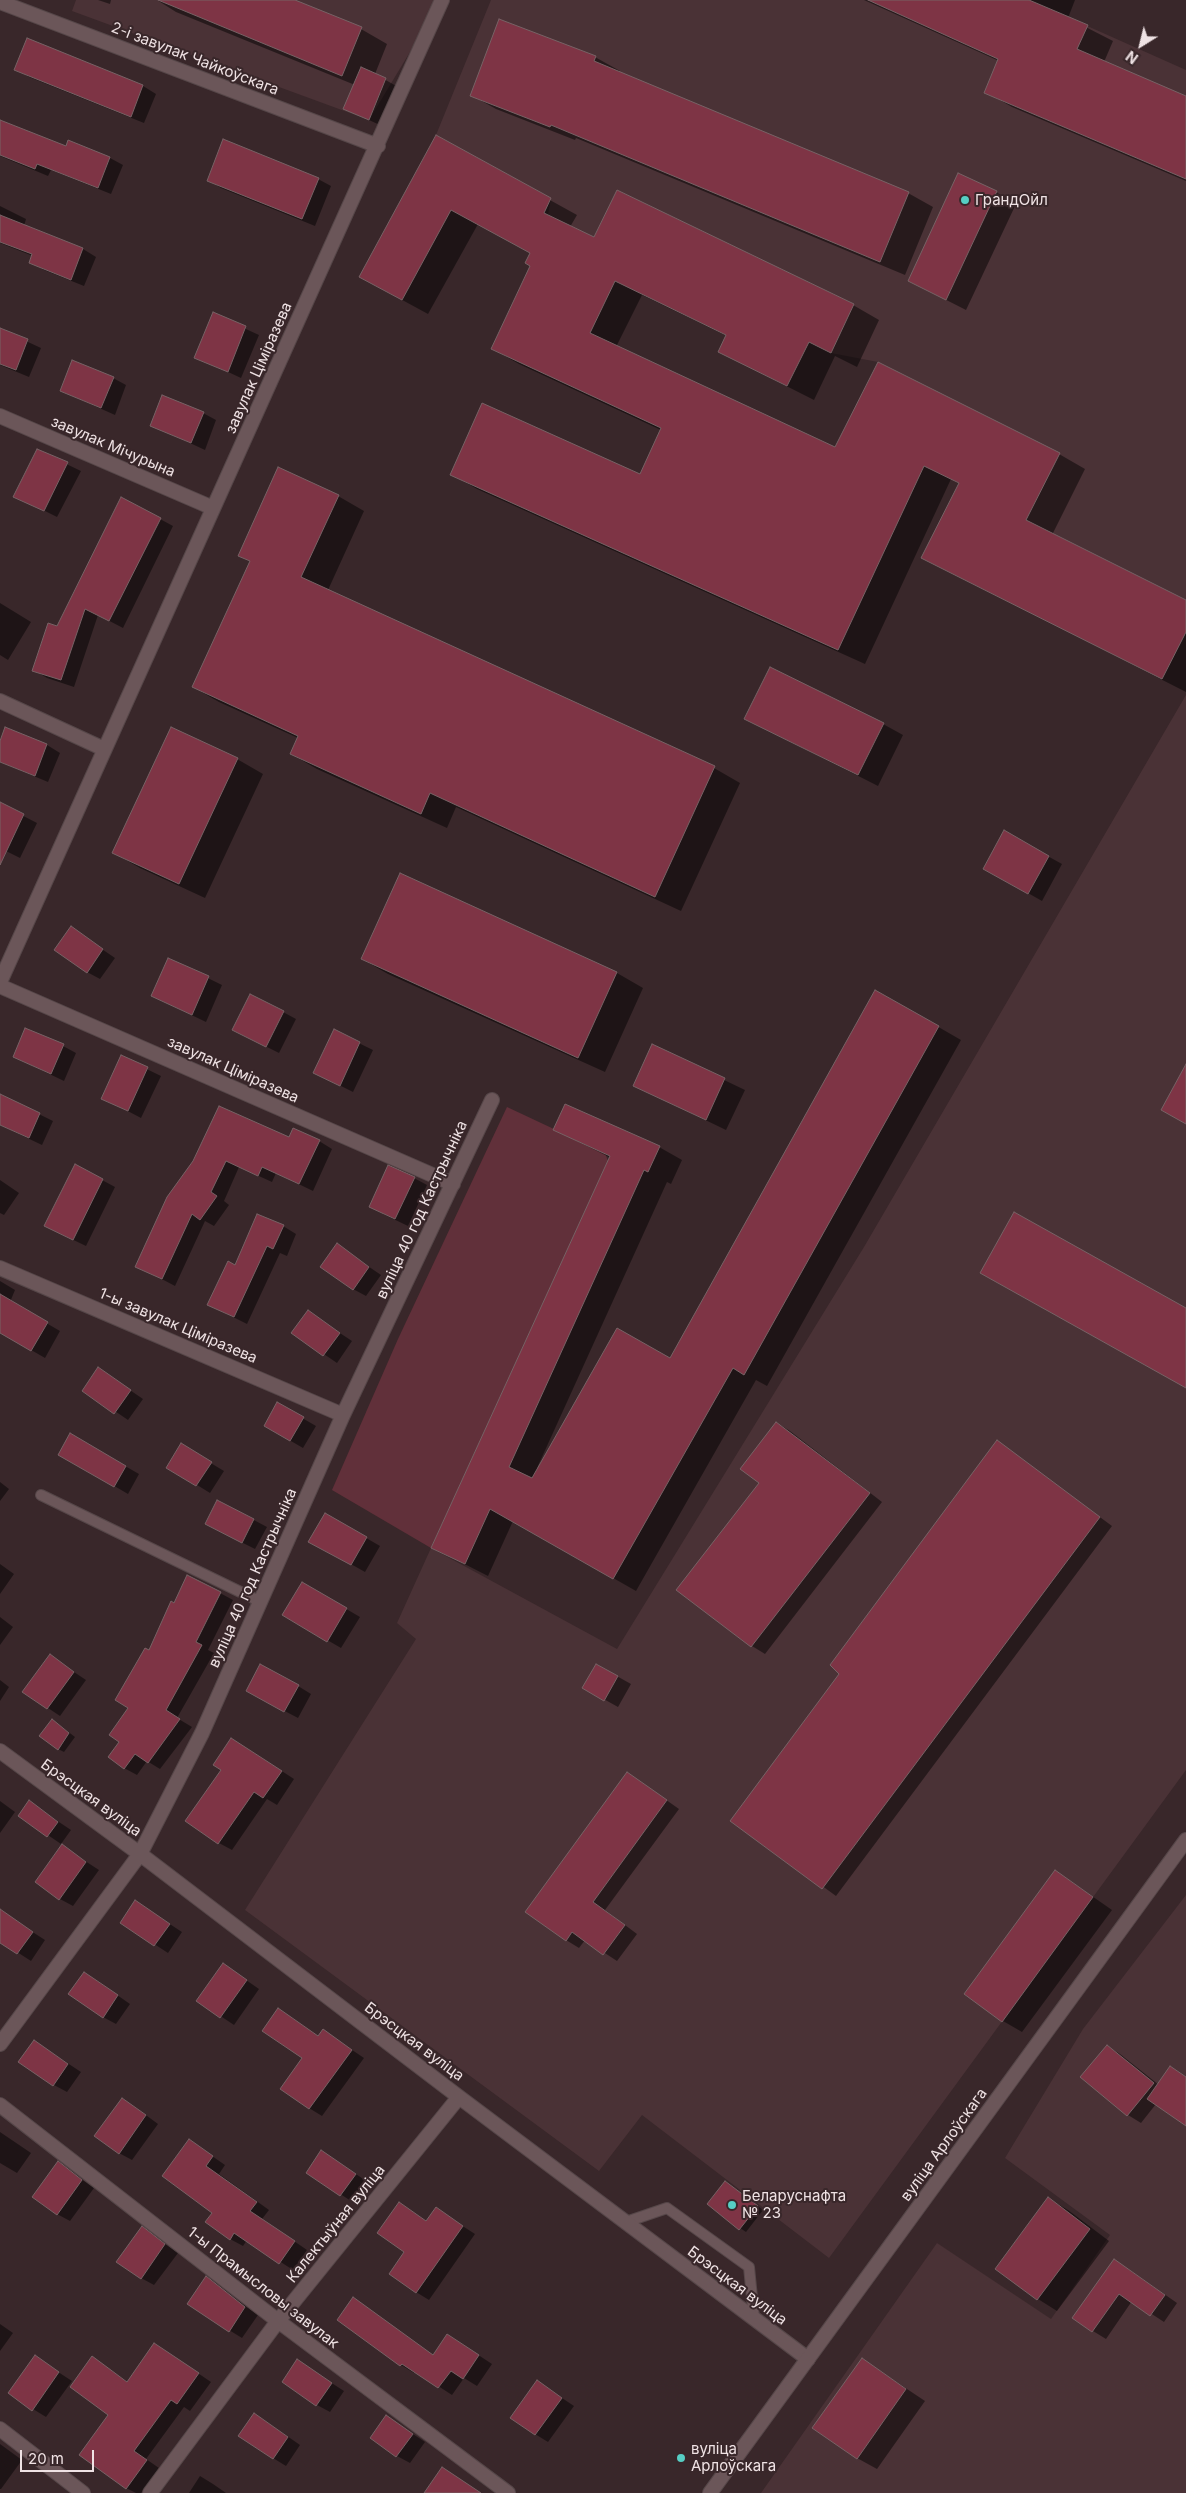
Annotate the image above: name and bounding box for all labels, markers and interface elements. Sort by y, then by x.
street label: 2-і завулак Чайкоўскага [109,19,281,99]
north arrow [1116,20,1166,70]
text: N [1123,48,1141,68]
place label: ГрандОйл [975,191,1048,209]
marker: ГрандОйл [959,194,971,206]
street label: завулак Ціміразева [222,300,296,436]
street label: завулак Мічурына [48,413,178,481]
street label: завулак Ціміразева [165,1033,301,1107]
street label: вуліца 40 год Кастрычніка [373,1118,471,1302]
street label: 1-ы завулак Ціміразева [96,1284,260,1368]
street label: вуліца 40 год Кастрычніка [205,1485,301,1671]
street label: Брэсцкая вуліца [37,1756,145,1840]
street label: Брэсцкая вуліца [361,1999,467,2085]
street label: вуліца Арлоўскага [897,2085,991,2205]
street label: Калектыўная вуліца [283,2161,389,2287]
place label: Беларуснафта № 23 [742,2187,846,2222]
marker: Беларуснафта № 23 [726,2199,738,2211]
street label: 1-ы Прамысловы завулак [184,2223,342,2353]
street label: Брэсцкая вуліца [684,2243,790,2329]
scale bar [22,2440,96,2472]
place label: вуліца Арлоўскага [691,2440,776,2475]
text: 20 m [28,2449,64,2468]
marker: вуліца Арлоўскага [675,2452,687,2464]

